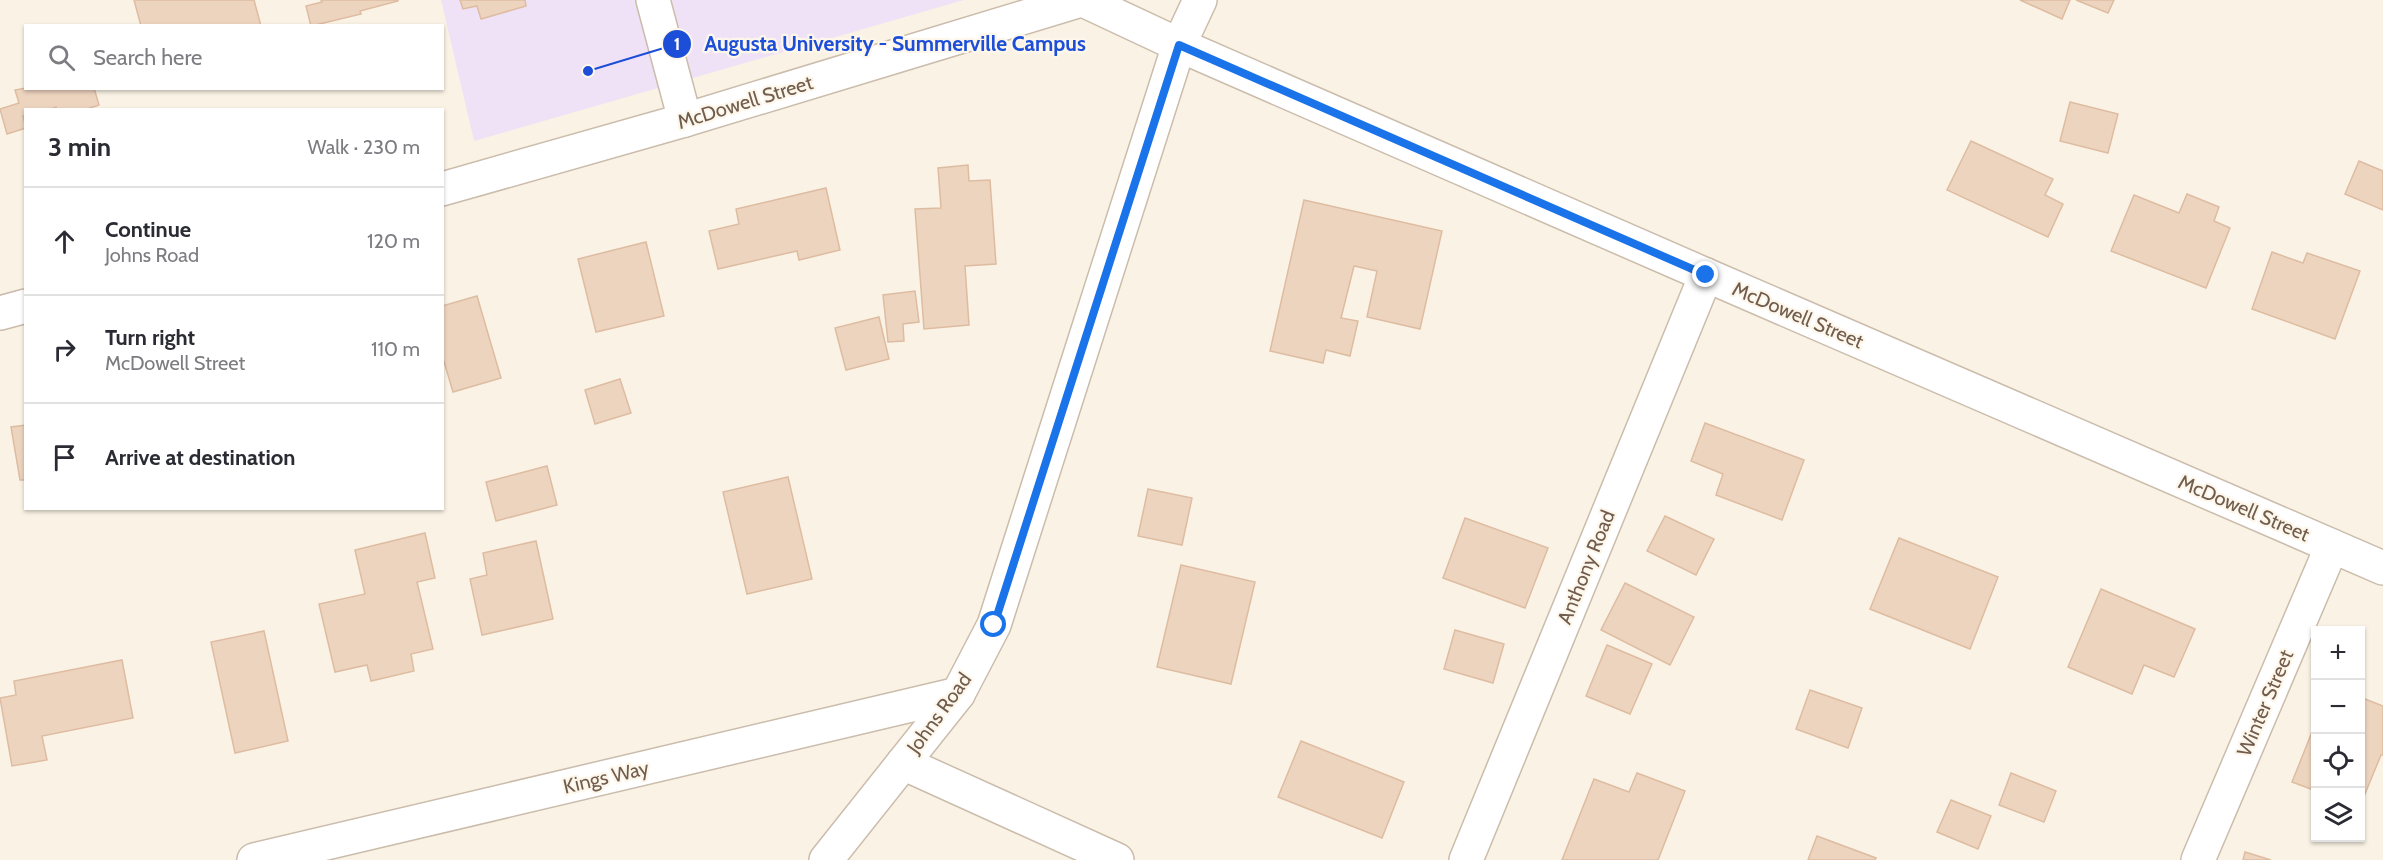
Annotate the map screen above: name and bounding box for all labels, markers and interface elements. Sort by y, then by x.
search box [24,24,444,90]
callout: Augusta University - Summerville Campus [662,24,1098,63]
text: Augusta University - Summerville Campus [704,31,1086,56]
text: 1 [674,33,680,55]
icon: search [45,41,78,74]
text: Search here [93,44,202,71]
street label: McDowell Street [674,70,816,134]
text: 3 min [48,131,111,163]
text: Walk · 230 m [308,135,420,159]
text: Continue [105,216,191,243]
icon: ahead [48,225,81,258]
text: 120 m [367,229,420,253]
text: Johns Road [105,243,199,267]
route end [1692,261,1718,287]
street label: McDowell Street [1729,277,1867,354]
text: Turn right [105,324,195,351]
icon: right [48,333,81,366]
text: 110 m [371,337,420,361]
text: McDowell Street [105,351,245,375]
icon: arrive [48,441,81,474]
text: Arrive at destination [105,444,295,471]
street label: McDowell Street [2175,470,2313,547]
street label: Anthony Road [1552,506,1620,628]
route start [980,611,1006,637]
map controls [2311,626,2365,842]
button: + [2311,626,2365,680]
street label: Winter Street [2232,646,2298,760]
street label: Johns Road [901,668,976,759]
button: − [2311,680,2365,734]
button: locate [2311,734,2365,788]
street label: Kings Way [561,755,651,799]
button: layers [2311,788,2365,842]

